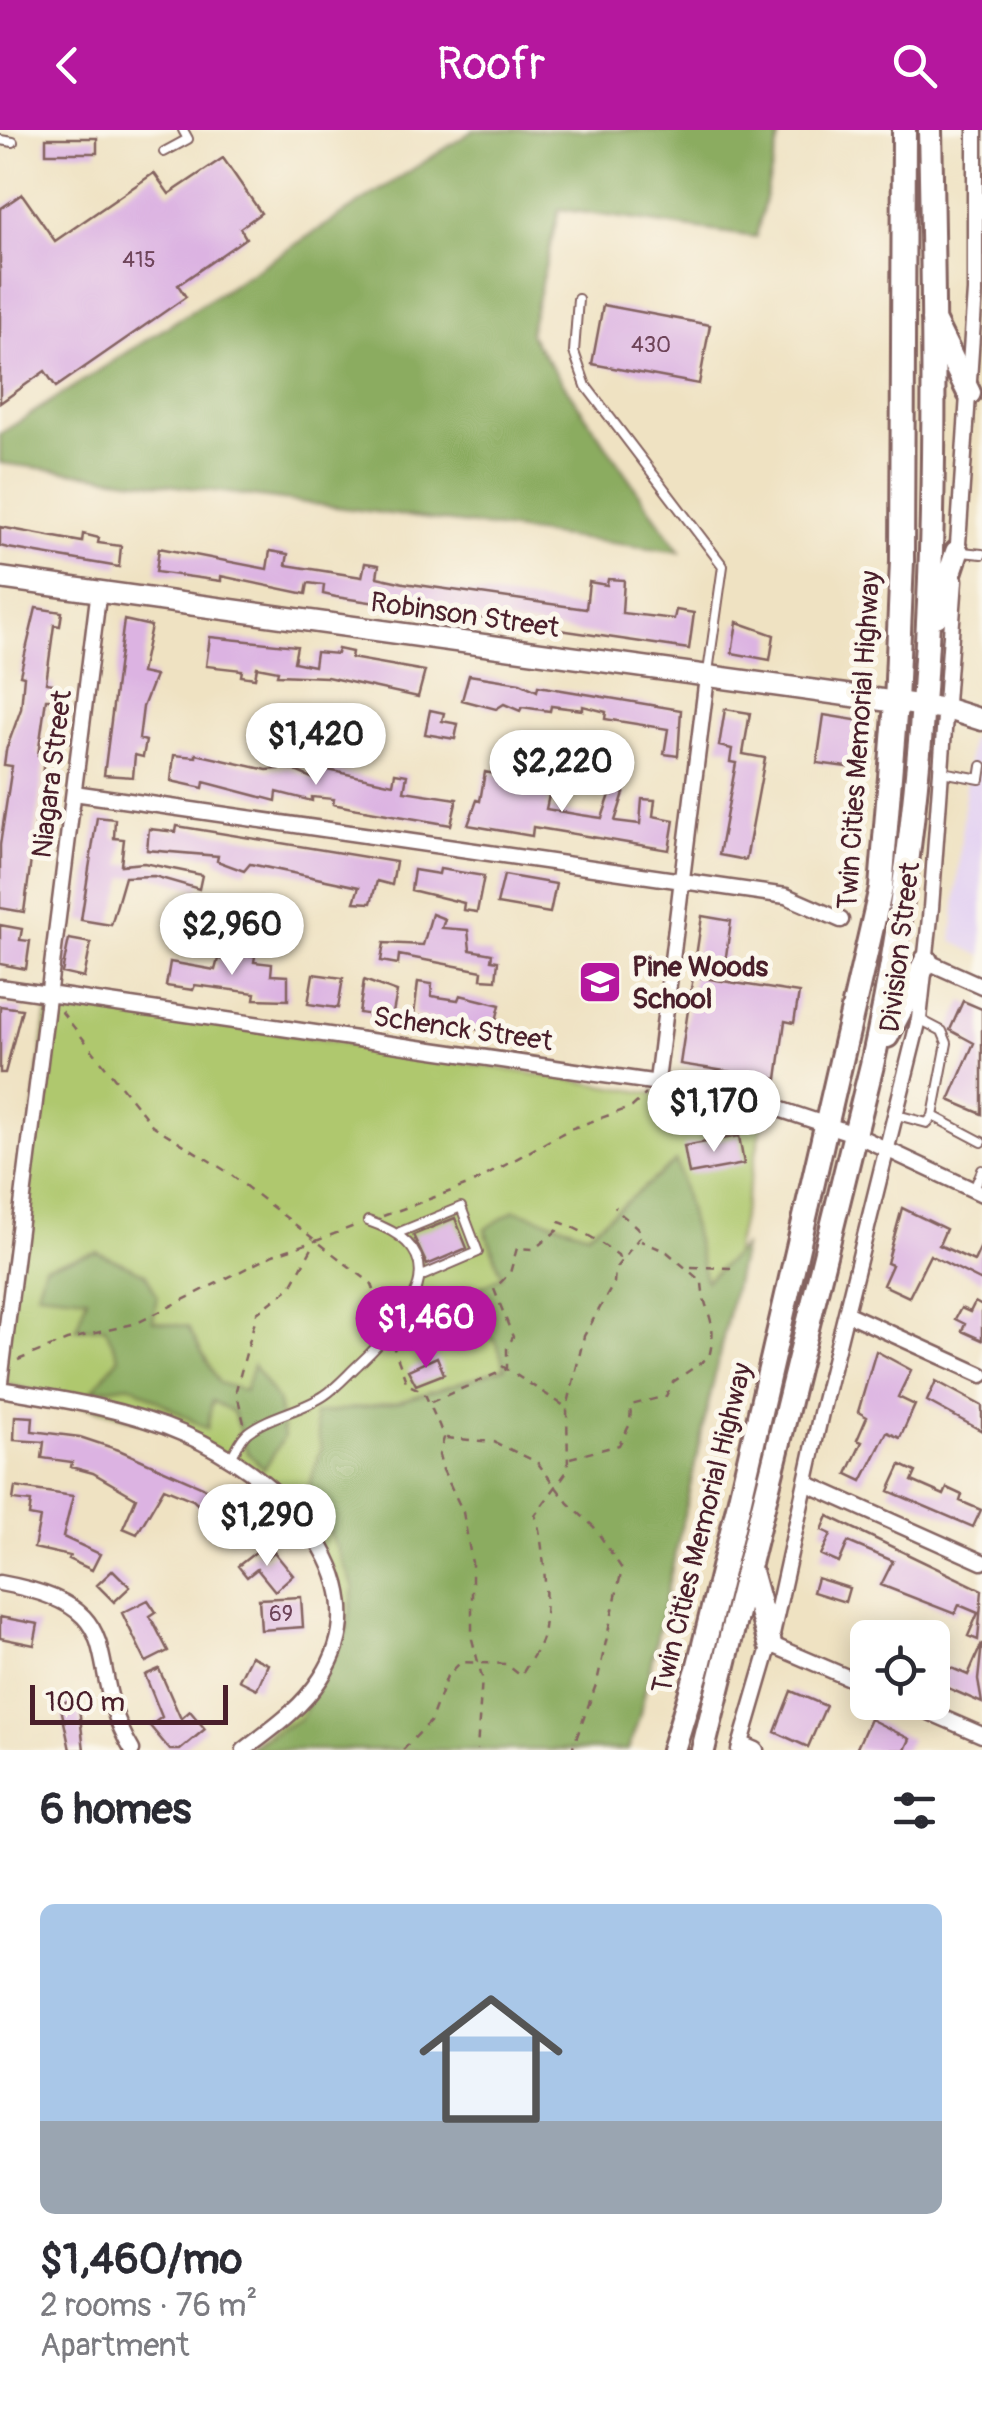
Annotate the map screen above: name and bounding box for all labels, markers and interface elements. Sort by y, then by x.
text: Roofr [437,37,545,93]
icon: back [40,38,95,93]
icon: search [887,38,942,93]
house number: 415 [122,246,156,274]
house number: 430 [631,331,671,359]
street label: Twin Cities Memorial Highway [830,569,889,911]
street label: Robinson Street [368,585,562,646]
street label: Niagara Street [25,687,80,860]
pin: $1,420 [235,703,397,788]
text: $1,420 [268,715,364,755]
pin: $2,220 [481,730,643,815]
text: $2,220 [512,742,613,782]
street label: Division Street [873,859,928,1034]
pin: $2,960 [151,893,313,978]
text: $2,960 [182,905,282,945]
place label: Pine Woods School [632,950,769,1017]
school or university icon: Pine Woods School [577,959,623,1005]
street label: Schenck Street [371,1000,555,1059]
pin: $1,170 [633,1070,795,1155]
text: $1,170 [669,1082,759,1122]
pin: $1,460 [345,1286,507,1371]
text: $1,460 [377,1298,475,1338]
street label: Twin Cities Memorial Highway [644,1359,761,1697]
pin: $1,290 [186,1484,348,1569]
text: $1,290 [220,1496,314,1536]
house number: 69 [269,1600,293,1628]
map controls [850,1620,950,1720]
button: locate [850,1620,950,1720]
scale bar [30,1680,228,1724]
text: 100 m [45,1685,125,1720]
icon: filters [887,1783,942,1838]
text: 6 homes [40,1784,191,1836]
icon: home [401,1969,581,2149]
text: $1,460/mo [40,2234,242,2286]
text: 2 rooms · 76 m² [40,2286,257,2326]
text: Apartment [40,2326,189,2366]

